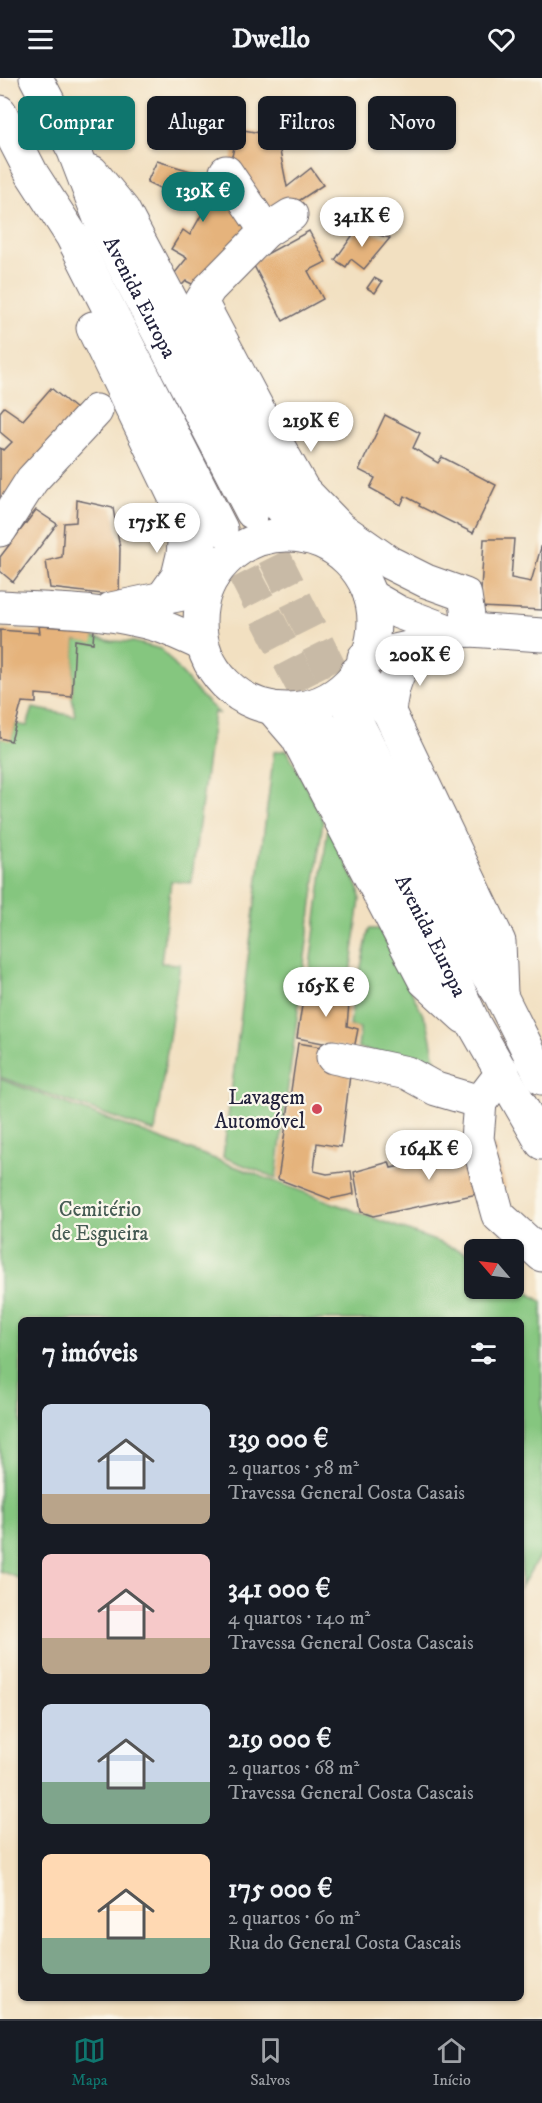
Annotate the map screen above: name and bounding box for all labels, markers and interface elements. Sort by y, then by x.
text: Dwello [232,22,310,56]
icon: menu [24,23,57,56]
icon: heart [485,23,518,56]
chip: Comprar [18,96,135,150]
chip: Alugar [147,96,246,150]
chip: Filtros [258,96,356,150]
chip: Novo [368,96,456,150]
pin: 139K € [154,172,252,223]
text: 139K € [176,179,230,204]
pin: 341K € [313,197,411,248]
text: 341K € [334,204,390,229]
street label: Avenida Europa [97,232,182,363]
pin: 219K € [262,402,360,453]
text: 219K € [282,409,340,434]
pin: 175K € [108,503,206,554]
text: 175K € [128,510,186,535]
pin: 200K € [371,636,469,687]
text: 200K € [389,643,451,668]
street label: Avenida Europa [388,871,472,1001]
pin: 165K € [277,967,375,1018]
text: 165K € [297,974,355,999]
place label: Lavagem Automóvel [214,1085,306,1135]
marker: Lavagem Automóvel [310,1102,324,1116]
pin: 164K € [380,1130,478,1181]
text: 164K € [399,1137,459,1162]
park label: Cemitério de Esgueira [52,1197,148,1247]
north arrow [464,1239,524,1299]
map controls [464,1239,524,1299]
text: 7 imóveis [42,1337,138,1370]
icon: filters [467,1337,500,1370]
text: 139 000 € [228,1423,329,1456]
icon: home [90,1428,162,1500]
text: 2 quartos · 58 m² [228,1456,359,1481]
text: Travessa General Costa Casais [228,1481,465,1506]
text: 341 000 € [228,1573,331,1606]
icon: home [90,1578,162,1650]
text: 4 quartos · 140 m² [228,1606,370,1631]
text: Travessa General Costa Cascais [228,1631,474,1656]
text: 219 000 € [228,1723,332,1756]
icon: home [90,1728,162,1800]
text: 2 quartos · 68 m² [228,1756,359,1781]
text: Travessa General Costa Cascais [228,1781,474,1806]
text: 175 000 € [228,1873,332,1906]
icon: home [90,1878,162,1950]
text: 2 quartos · 60 m² [228,1906,360,1931]
text: Rua do General Costa Cascais [228,1931,461,1956]
tab: Mapa [71,2034,108,2090]
tab: Salvos [250,2034,290,2090]
tab: Início [433,2034,471,2090]

